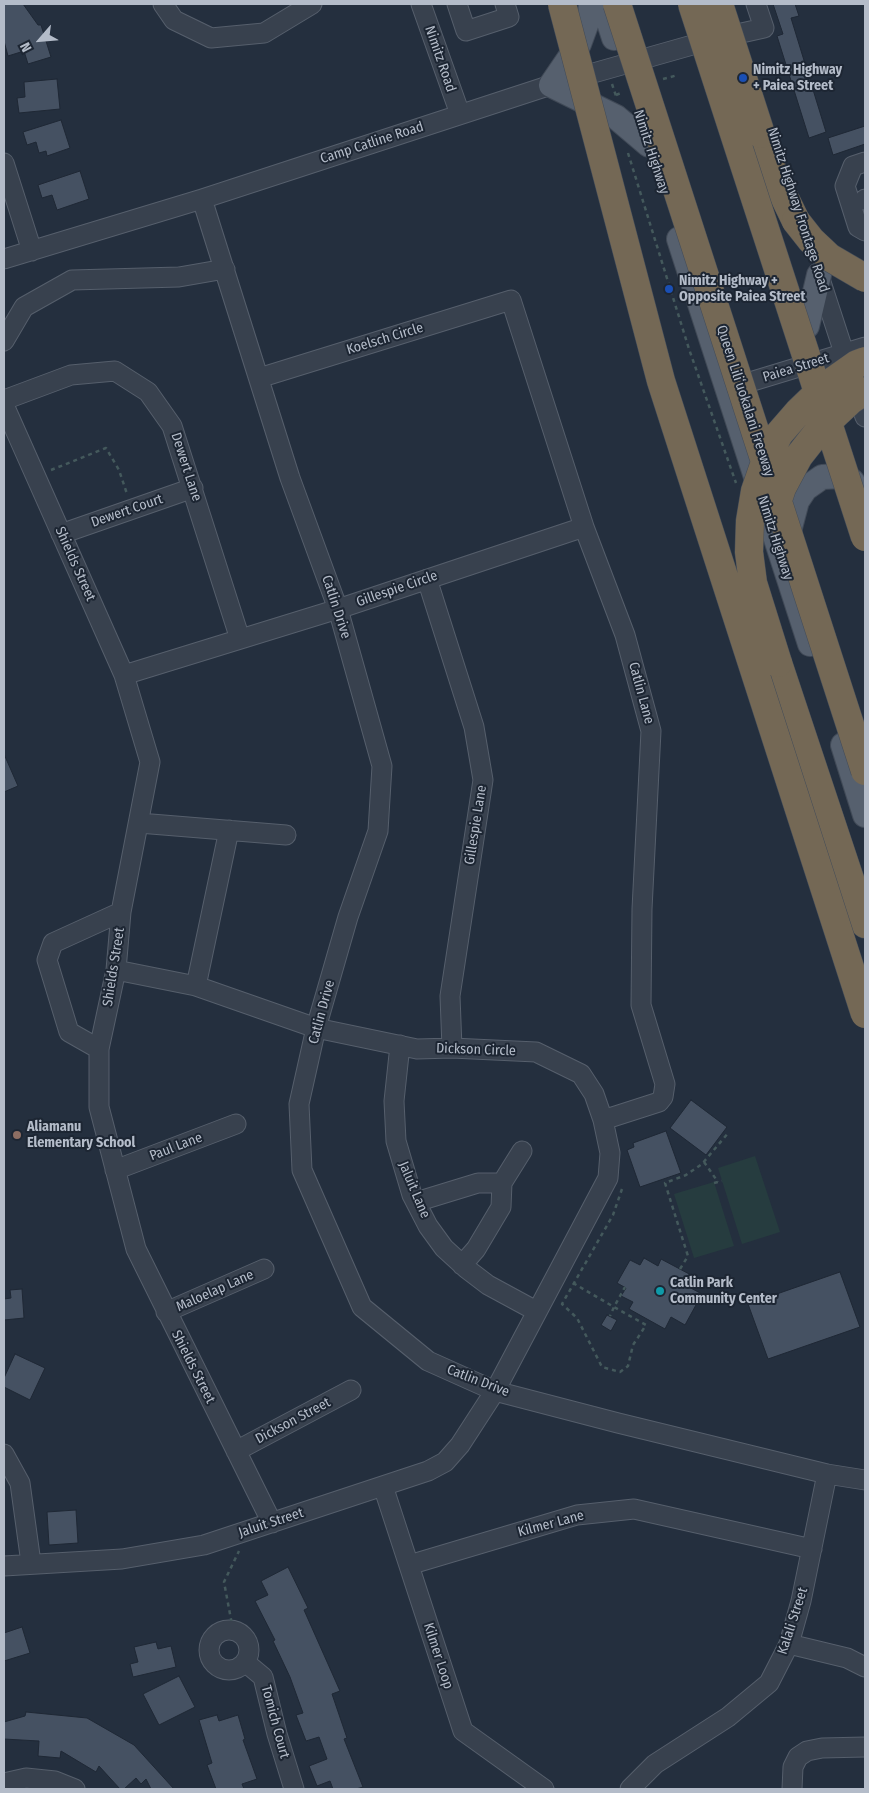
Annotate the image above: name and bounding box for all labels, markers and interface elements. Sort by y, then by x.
north arrow [15,15,65,65]
street label: Nimitz Road [421,24,459,94]
text: N [17,39,36,55]
place label: Nimitz Highway + Paiea Street [753,62,842,94]
marker: Nimitz Highway + Paiea Street [737,72,749,84]
street label: Nimitz Highway [629,108,673,196]
street label: Camp Catline Road [318,118,426,168]
street label: Nimitz Highway Frontage Road [763,125,833,295]
place label: Nimitz Highway + Opposite Paiea Street [679,273,805,306]
marker: Nimitz Highway + Opposite Paiea Street [663,283,675,295]
street label: Koelsch Circle [345,319,425,359]
street label: Queen Liliʻuokalani Freeway [713,323,777,479]
street label: Paiea Street [761,350,831,386]
street label: Dewert Lane [167,431,205,503]
street label: Dewert Court [89,491,165,531]
street label: Nimitz Highway [753,494,797,582]
street label: Shields Street [51,524,99,604]
street label: Gillespie Circle [354,567,440,611]
street label: Catlin Drive [318,573,354,641]
street label: Catlin Lane [625,660,657,726]
street label: Gillespie Lane [461,784,491,866]
street label: Shields Street [99,926,129,1008]
street label: Catlin Drive [305,978,339,1046]
street label: Dickson Circle [436,1040,516,1060]
place label: Aliamanu Elementary School [27,1119,135,1152]
marker: Aliamanu Elementary School [11,1129,23,1141]
street label: Paul Lane [147,1129,205,1165]
street label: Jaluit Lane [395,1159,433,1221]
street label: Maloelap Lane [174,1266,256,1316]
place label: Catlin Park Community Center [670,1275,777,1308]
marker: Catlin Park Community Center [654,1285,666,1297]
street label: Shields Street [167,1328,219,1406]
street label: Catlin Drive [444,1361,512,1401]
street label: Dickson Street [253,1394,333,1448]
street label: Jaluit Street [236,1505,306,1541]
street label: Kilmer Lane [516,1507,586,1541]
street label: Kalali Street [774,1585,812,1657]
street label: Kilmer Loop [419,1621,457,1691]
street label: Tomich Court [257,1684,293,1760]

